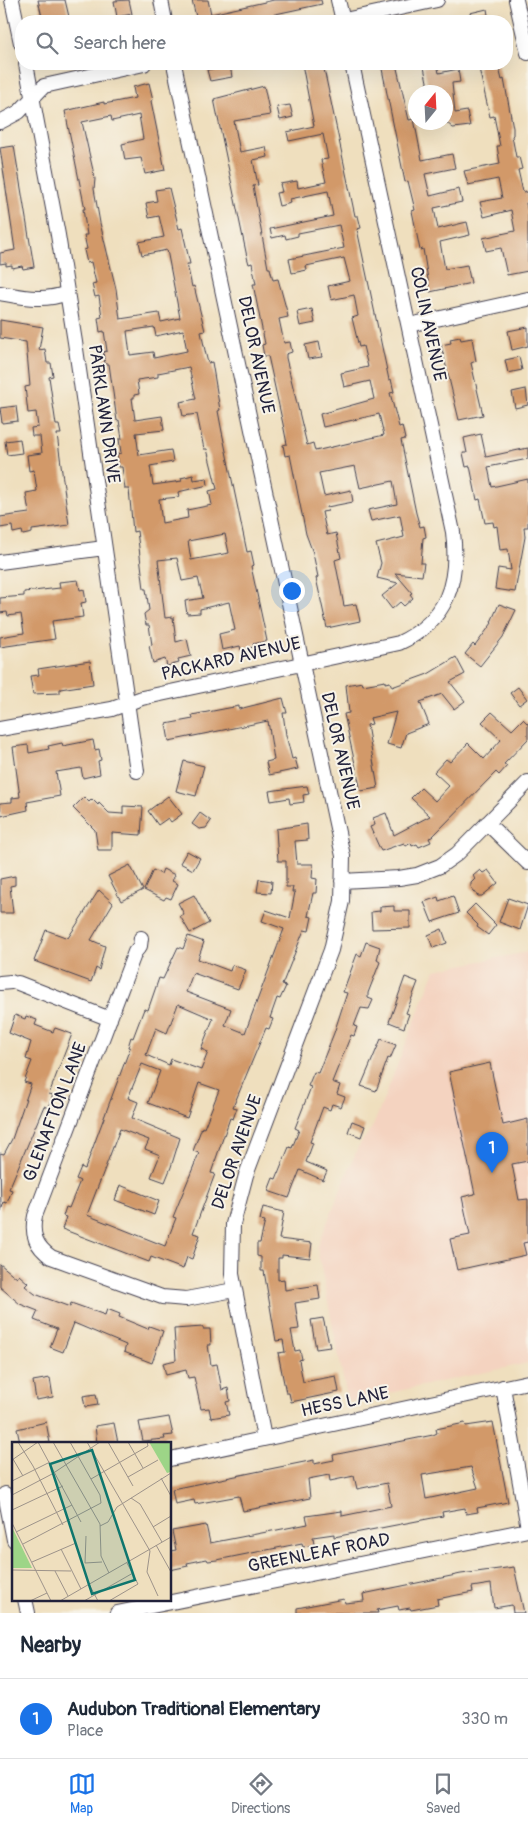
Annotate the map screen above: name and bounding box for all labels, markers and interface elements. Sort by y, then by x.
search box [15,15,513,70]
icon: search [33,29,61,57]
text: Search here [73,31,166,55]
north arrow [408,85,453,130]
street label: COLIN AVENUE [405,265,451,383]
street label: DELOR AVENUE [232,294,280,416]
street label: PARKLAWN DRIVE [83,343,125,485]
your location [279,578,305,604]
street label: PACKARD AVENUE [159,632,303,686]
street label: DELOR AVENUE [315,690,365,812]
street label: GLENAFTON LANE [18,1039,92,1185]
street label: DELOR AVENUE [207,1092,267,1212]
pin: 1 [476,1132,508,1173]
street label: HESS LANE [299,1381,391,1423]
inset map [12,1442,171,1600]
street label: GREENLEAF ROAD [246,1528,392,1578]
text: Nearby [20,1632,81,1659]
text: Audubon Traditional Elementary [67,1697,320,1721]
text: 1 [33,1709,39,1729]
text: 330 m [462,1709,508,1729]
text: Place [67,1721,103,1741]
tab: Map [68,1770,96,1817]
tab: Directions [231,1770,290,1817]
tab: Saved [426,1770,460,1817]

